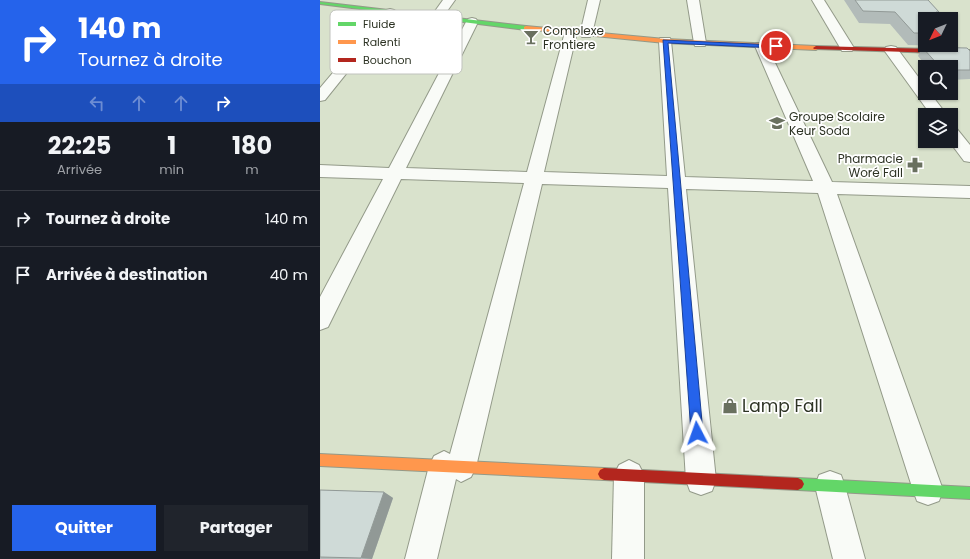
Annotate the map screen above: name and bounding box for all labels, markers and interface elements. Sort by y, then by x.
text: 140 m [78,9,161,48]
legend [330,10,462,74]
north arrow [918,12,958,52]
map controls [918,12,958,148]
icon: right [12,16,64,68]
text: Fluide [363,16,395,32]
place label: Complexe Frontiere [543,22,604,53]
bar icon: Complexe Frontiere [522,28,540,46]
pin [759,29,793,63]
text: Ralenti [363,34,401,50]
icon: arrive [765,35,787,57]
text: Tournez à droite [78,47,223,72]
text: Bouchon [363,52,412,68]
button: search [918,60,958,100]
icon: left [86,92,108,114]
icon: ahead [128,92,150,114]
icon: ahead [170,92,192,114]
icon: right [212,92,234,114]
place label: Groupe Scolaire Keur Soda [789,108,885,139]
button: layers [918,108,958,148]
school or university icon: Groupe Scolaire Keur Soda [768,114,786,132]
text: 22:25 [48,129,111,162]
text: 1 [167,129,176,162]
text: 180 [232,129,272,162]
place label: Pharmacie Woré Fall [838,150,903,181]
pharmacy icon: Pharmacie Woré Fall [906,156,924,174]
text: Arrivée [57,160,102,179]
text: min [159,160,184,179]
text: m [245,160,259,179]
icon: right [12,208,34,230]
text: Tournez à droite [46,208,170,229]
text: 140 m [265,208,308,229]
icon: arrive [12,264,34,286]
text: Arrivée à destination [46,264,208,285]
text: 40 m [270,264,308,285]
place label: Lamp Fall [742,394,823,418]
shop icon: Lamp Fall [721,397,739,415]
position arrow [676,412,718,454]
button: Quitter [12,505,156,551]
button: Partager [164,505,308,551]

